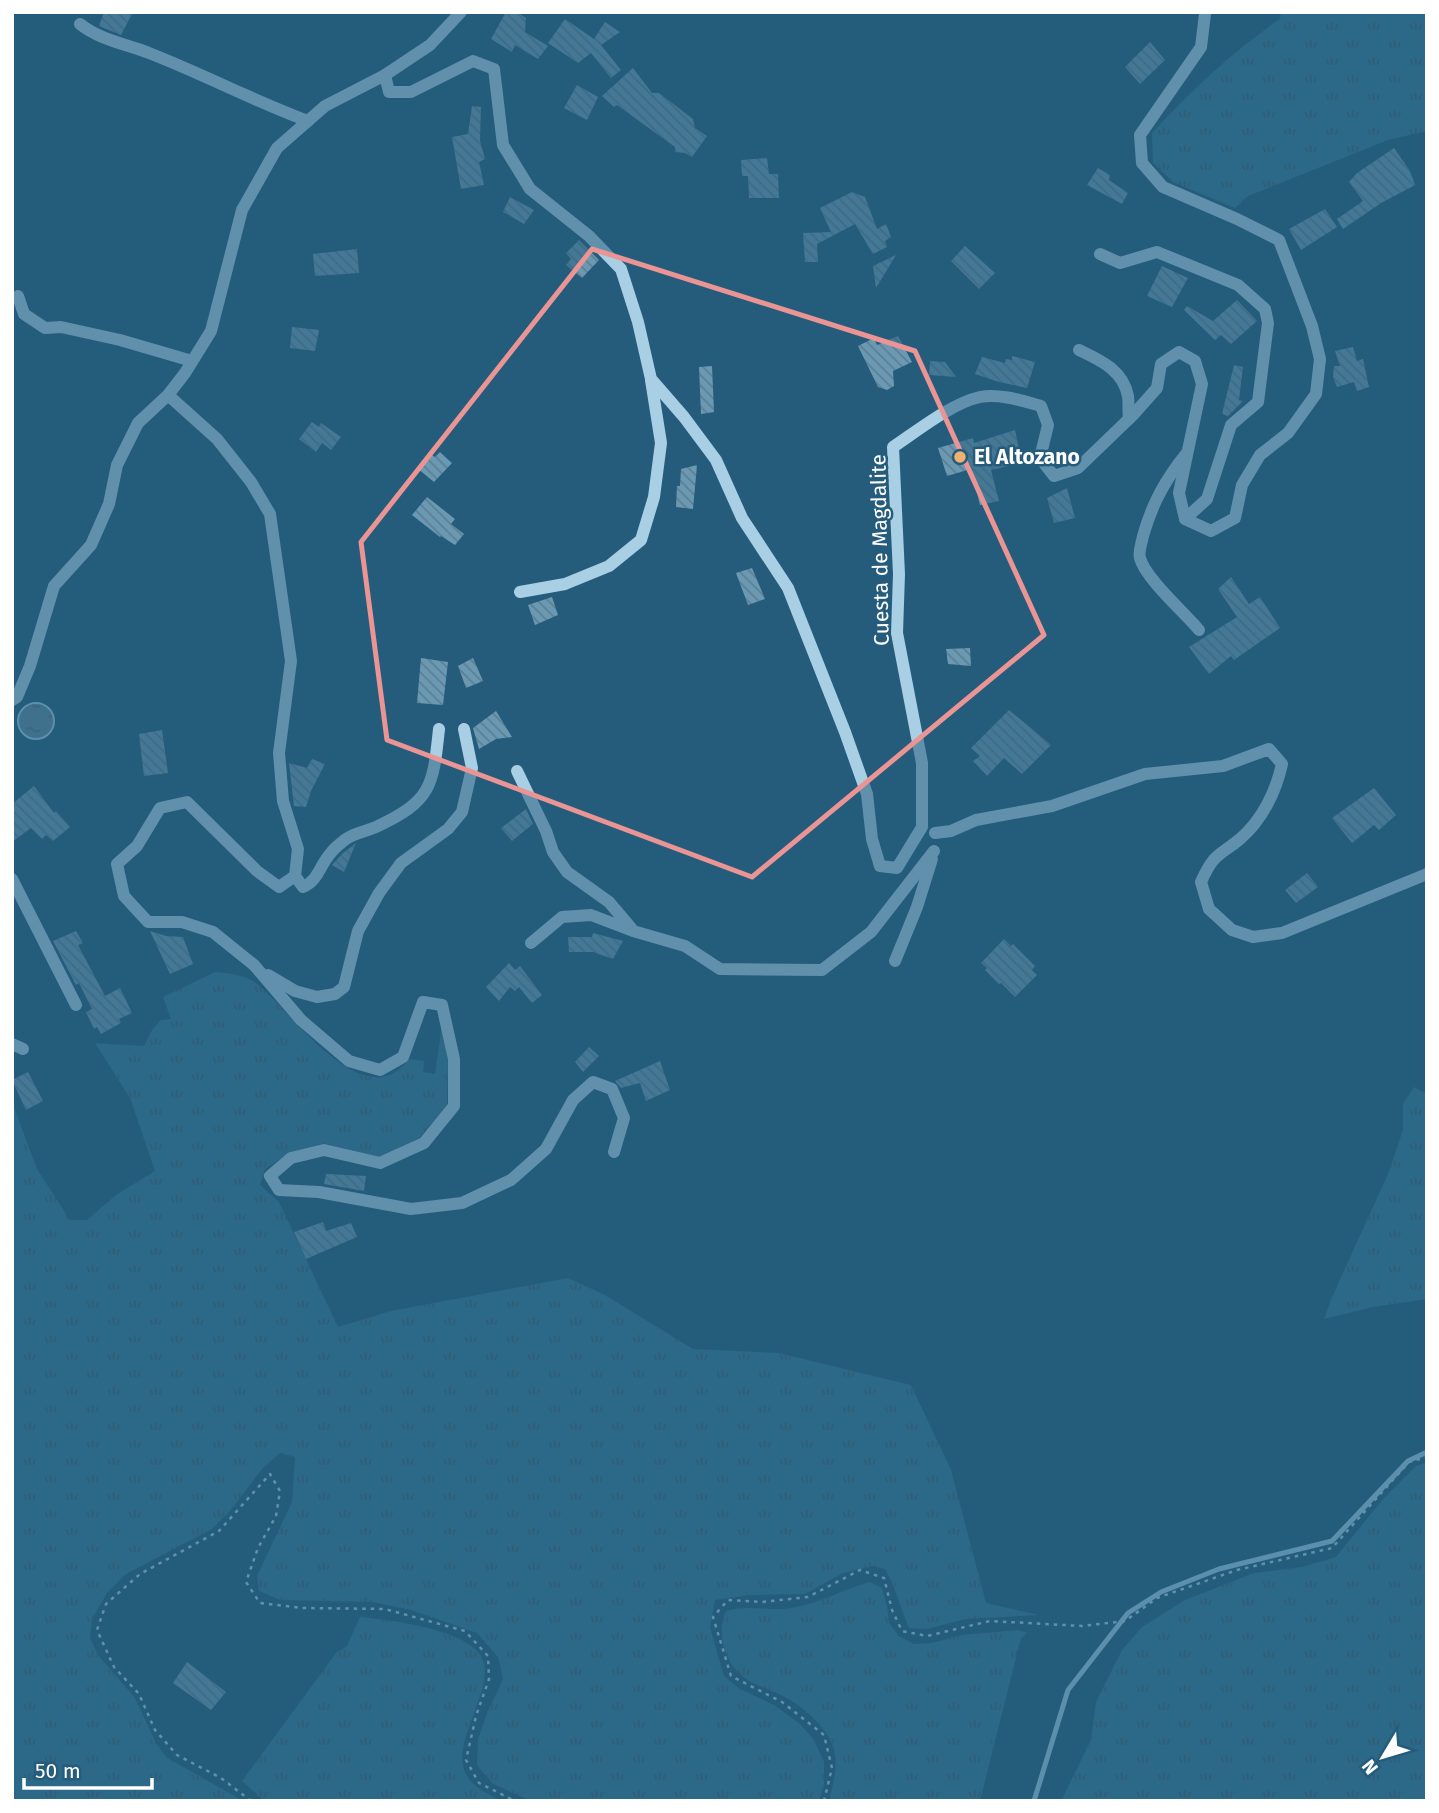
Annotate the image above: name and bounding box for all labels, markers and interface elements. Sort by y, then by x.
place label: El Altozano [974,444,1080,470]
marker: El Altozano [952,449,968,465]
street label: Cuesta de Magdalite [865,454,895,646]
north arrow [1348,1722,1418,1792]
scale bar [24,1746,152,1790]
text: N [1357,1755,1383,1779]
text: 50 m [35,1758,81,1784]

